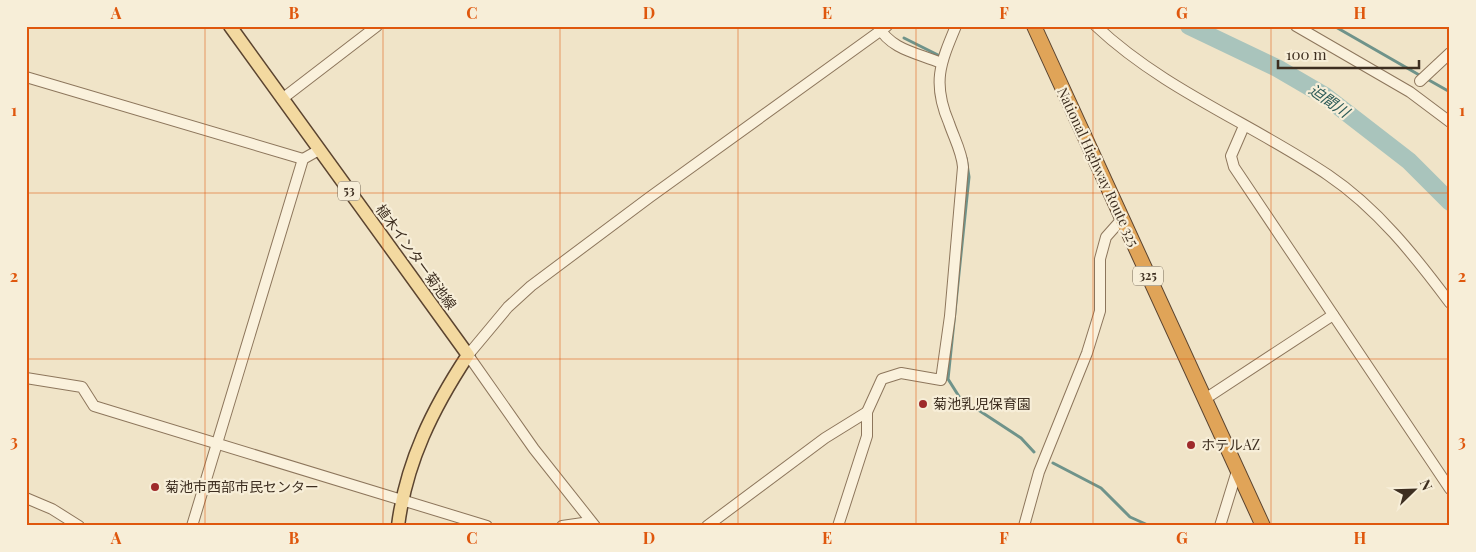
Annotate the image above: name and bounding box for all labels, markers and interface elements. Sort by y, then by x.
text: A [110,2,122,23]
text: B [289,2,300,23]
text: C [466,2,478,23]
text: D [643,2,655,23]
text: E [822,2,832,23]
text: F [999,2,1009,23]
text: G [1176,2,1188,23]
text: H [1354,2,1367,23]
scale bar [1278,38,1420,70]
text: 100 m [1286,44,1327,64]
water label: 迫間川 [1305,79,1355,122]
street label: National Highway Route 325 [1053,84,1144,250]
text: 1 [11,99,17,120]
text: 1 [1459,99,1465,120]
road number: 53 [338,182,360,200]
street label: 植木インター菊池線 [372,200,461,313]
text: 2 [10,265,18,286]
text: 2 [1458,265,1466,286]
road number: 325 [1133,266,1163,286]
place label: 菊池乳児保育園 [933,394,1031,413]
marker: 菊池乳児保育園 [917,398,929,410]
text: 3 [10,430,18,451]
text: 3 [1458,430,1466,451]
place label: ホテルAZ [1201,435,1260,454]
marker: ホテルAZ [1185,439,1197,451]
north arrow [1388,464,1438,514]
text: N [1416,476,1437,493]
place label: 菊池市西部市民センター [165,477,319,496]
marker: 菊池市西部市民センター [149,481,161,493]
text: A [110,527,122,548]
text: B [289,527,300,548]
text: C [466,527,478,548]
text: D [643,527,655,548]
text: E [822,527,832,548]
text: F [999,527,1009,548]
text: G [1176,527,1188,548]
text: H [1354,527,1367,548]

